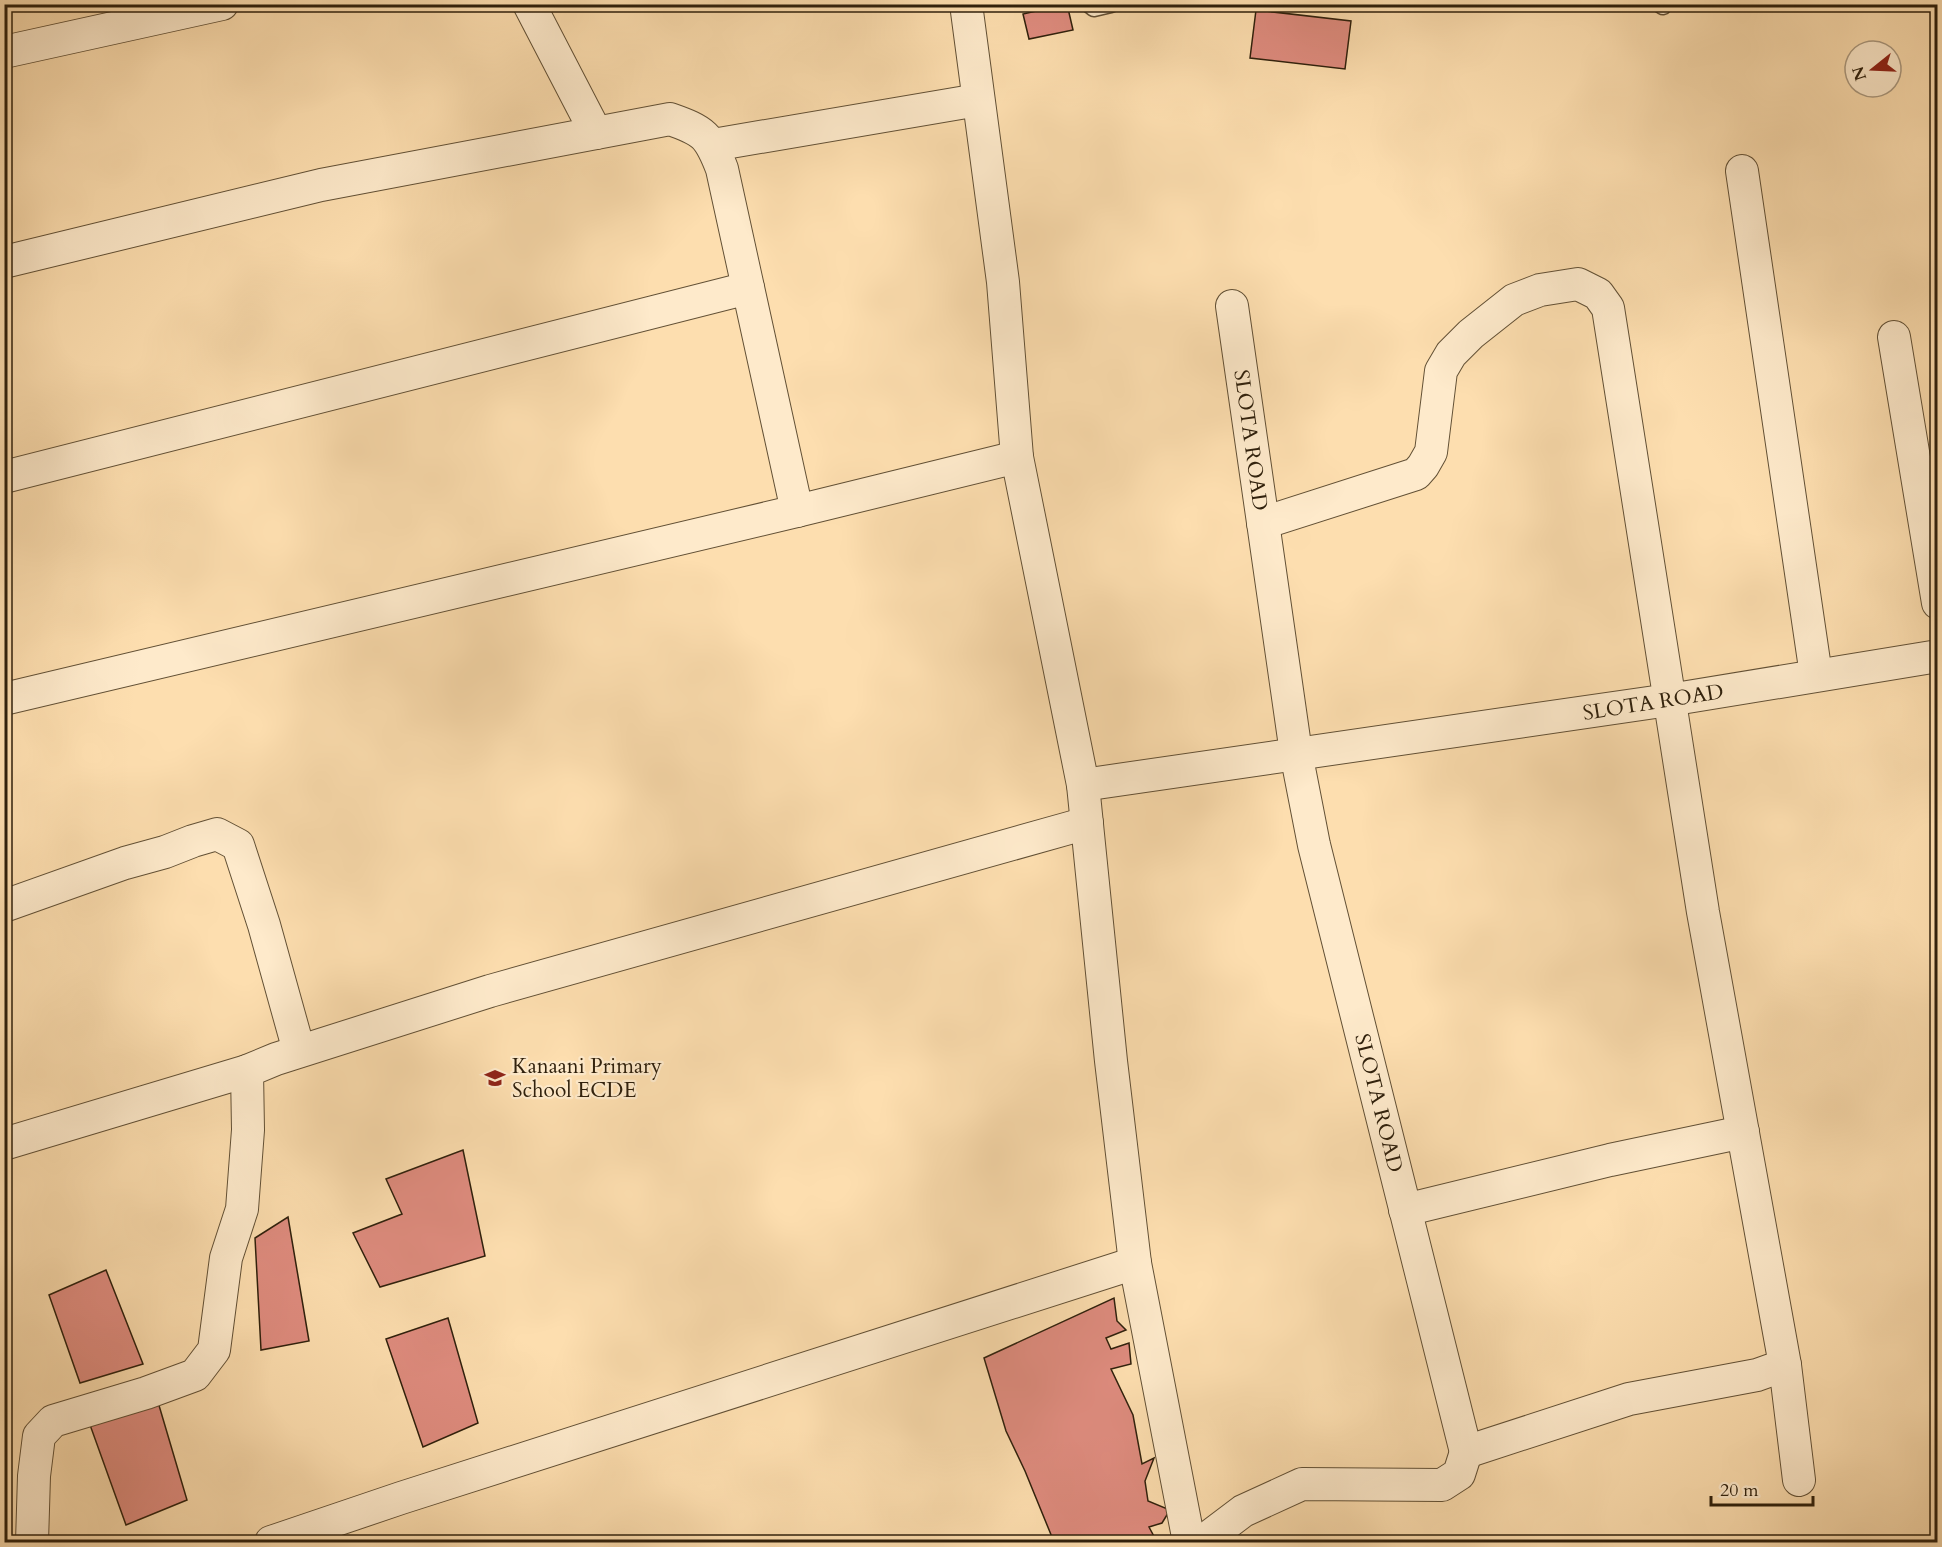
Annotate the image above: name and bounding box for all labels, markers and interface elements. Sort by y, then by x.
north arrow [1843,39,1903,99]
text: N [1847,63,1872,83]
street label: SLOTA ROAD [1226,368,1275,512]
street label: SLOTA ROAD [1581,677,1726,728]
street label: SLOTA ROAD [1347,1031,1410,1176]
place label: Kanaani Primary School ECDE [512,1052,662,1105]
school or university icon: Kanaani Primary School ECDE [483,1066,507,1090]
scale bar [1711,1469,1813,1507]
text: 20 m [1720,1478,1759,1503]

